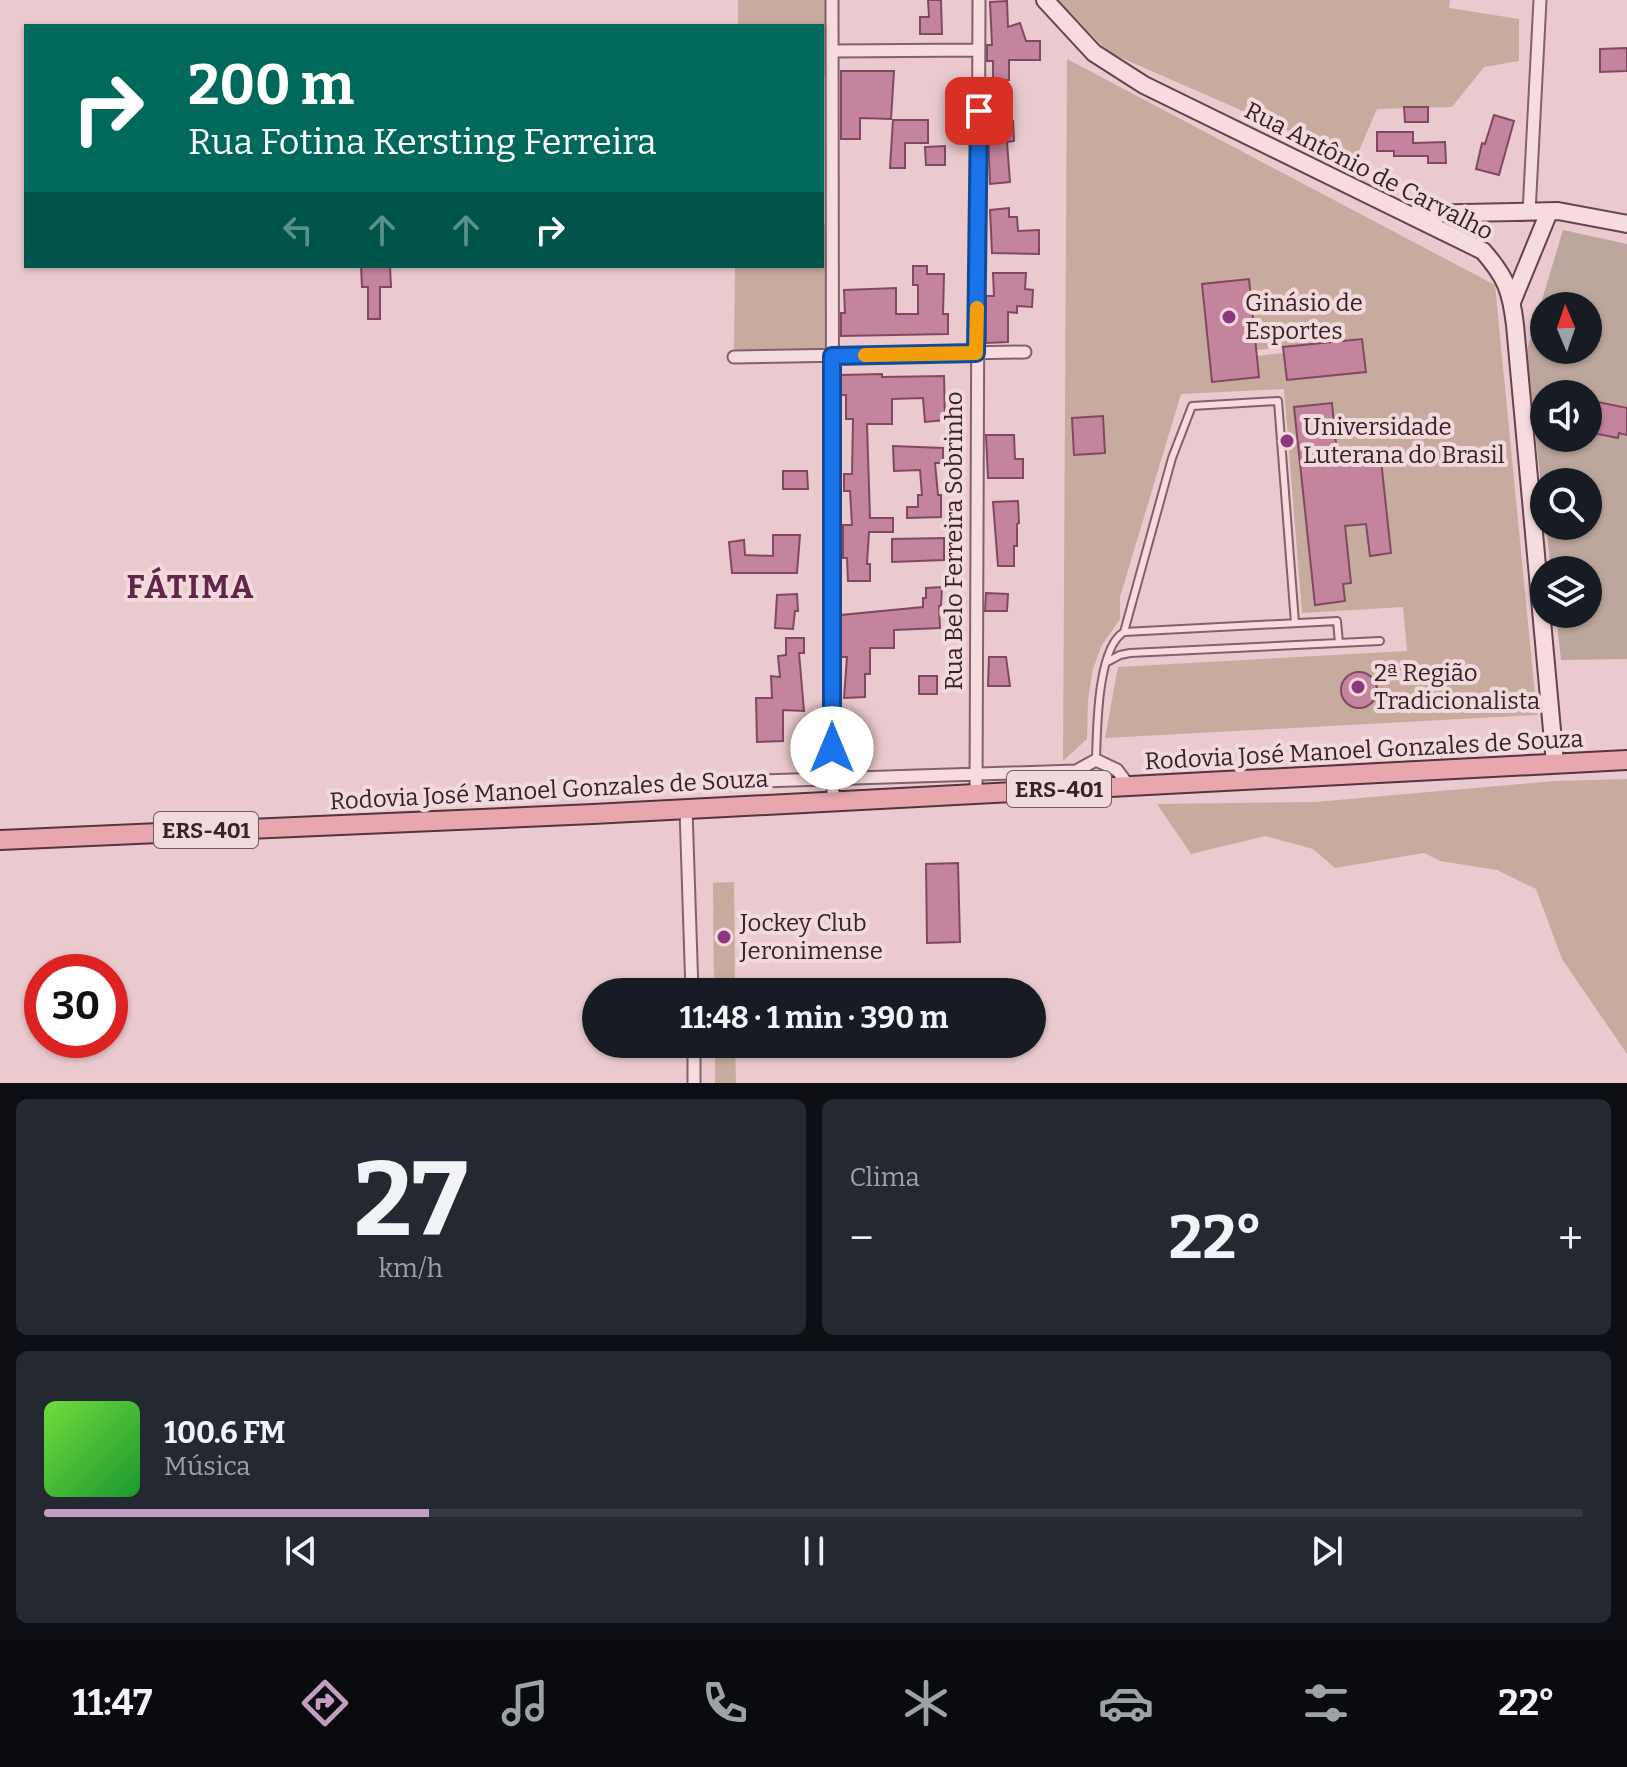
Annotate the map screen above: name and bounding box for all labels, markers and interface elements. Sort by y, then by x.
text: 200 m [188,52,354,119]
icon: right [56,56,160,160]
pin [945,77,1013,145]
icon: arrive [957,89,1001,133]
street label: Rua Antônio de Carvalho [1240,96,1498,246]
text: Rua Fotina Kersting Ferreira [188,120,657,164]
icon: left [276,208,320,252]
icon: ahead [360,208,404,252]
icon: ahead [444,208,488,252]
icon: right [528,208,572,252]
place label: Ginásio de Esportes [1245,289,1363,345]
north arrow [1530,292,1602,364]
map controls [1530,292,1602,628]
marker: Ginásio de Esportes [1220,308,1238,326]
button: sound [1530,380,1602,452]
street label: Rua Belo Ferreira Sobrinho [940,391,968,691]
place label: Universidade Luterana do Brasil [1303,413,1505,469]
marker: Universidade Luterana do Brasil [1278,432,1296,450]
button: search [1530,468,1602,540]
button: layers [1530,556,1602,628]
district label: FÁTIMA [127,566,255,606]
place label: 2ª Região Tradicionalista [1374,659,1540,715]
marker: 2ª Região Tradicionalista [1349,678,1367,696]
position arrow [790,706,874,790]
street label: Rodovia José Manoel Gonzales de Souza [1144,725,1584,775]
street label: Rodovia José Manoel Gonzales de Souza [329,765,769,815]
road number: ERS-401 [1007,771,1111,807]
road number: ERS-401 [154,812,258,848]
place label: Jockey Club Jeronimense [739,909,883,965]
marker: Jockey Club Jeronimense [715,928,733,946]
speed limit sign: 30 [24,954,128,1058]
text: 11:48 · 1 min · 390 m [680,1000,948,1036]
text: 27 [354,1138,468,1263]
text: Clima [850,1162,920,1193]
text: 22° [1169,1202,1263,1274]
text: − [850,1212,874,1265]
text: + [1558,1212,1583,1265]
text: km/h [379,1253,443,1284]
text: 100.6 FM [164,1415,286,1451]
text: Música [164,1451,251,1482]
icon: previous [279,1529,323,1573]
icon: pause [792,1529,836,1573]
icon: next [1305,1529,1349,1573]
icon: directions [297,1675,353,1731]
icon: music [497,1675,553,1731]
icon: phone [697,1675,753,1731]
icon: climate [898,1675,954,1731]
icon: car [1098,1675,1154,1731]
icon: filters [1298,1675,1354,1731]
text: 11:47 [72,1681,153,1725]
text: 22° [1498,1681,1555,1725]

